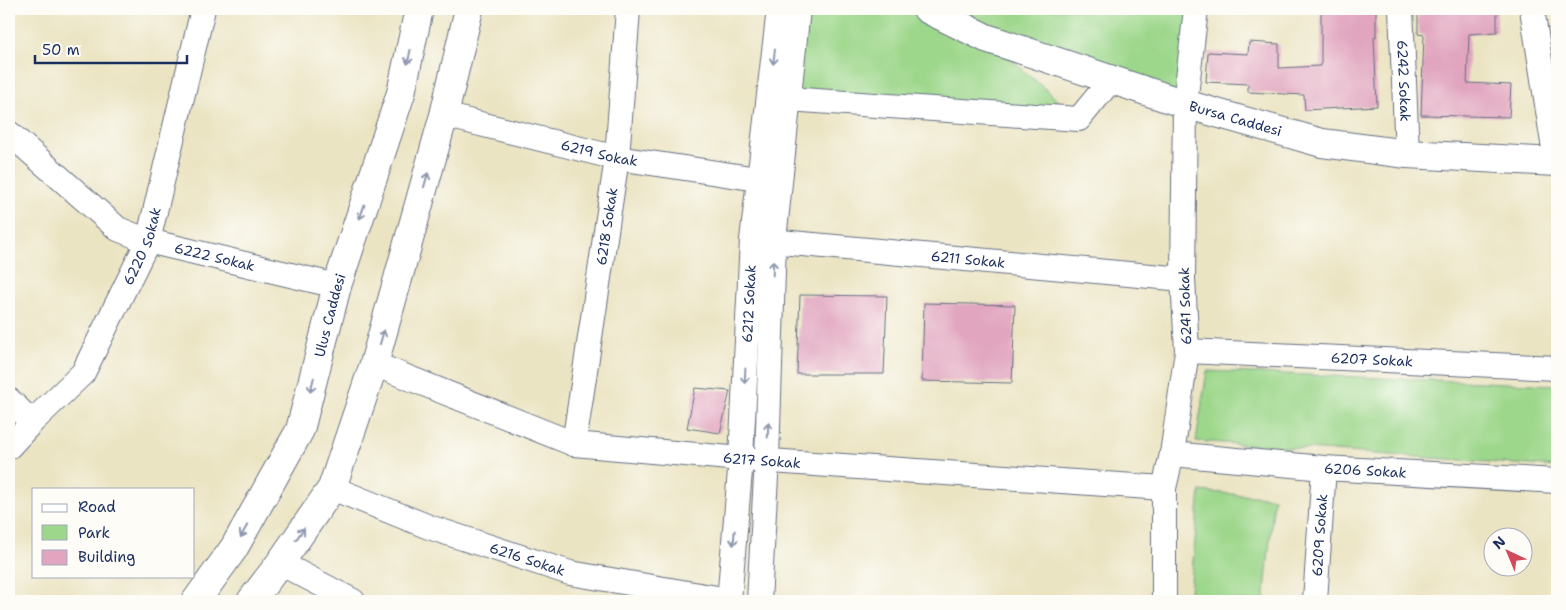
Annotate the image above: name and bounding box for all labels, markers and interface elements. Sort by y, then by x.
scale bar [35,32,188,64]
text: 50 m [42,40,80,60]
street label: 6242 Sokak [1393,40,1415,122]
one-way arrow [404,48,413,64]
one-way arrow [769,49,779,65]
street label: Bursa Caddesi [1187,97,1284,140]
street label: 6219 Sokak [559,135,639,170]
one-way arrow [421,173,431,189]
street label: 6218 Sokak [592,186,621,267]
one-way arrow [356,203,366,219]
street label: 6220 Sokak [119,206,165,288]
street label: 6222 Sokak [173,239,257,275]
street label: 6211 Sokak [930,247,1006,272]
one-way arrow [768,260,778,276]
street label: 6212 Sokak [738,264,760,343]
street label: 6241 Sokak [1175,267,1195,345]
street label: Ulus Caddesi [310,271,350,359]
one-way arrow [377,329,387,345]
street label: 6207 Sokak [1330,349,1413,370]
one-way arrow [741,367,750,383]
one-way arrow [307,376,316,392]
one-way arrow [763,423,773,439]
street label: 6217 Sokak [722,448,801,472]
street label: 6206 Sokak [1323,459,1407,482]
legend [32,488,195,578]
street label: 6209 Sokak [1308,493,1331,577]
text: Road [78,497,116,517]
text: Park [78,523,110,543]
one-way arrow [239,523,248,538]
one-way arrow [295,527,305,541]
north arrow [1484,528,1534,578]
one-way arrow [729,530,739,546]
text: N [1489,532,1509,553]
street label: 6216 Sokak [487,538,567,580]
text: Building [78,547,135,567]

